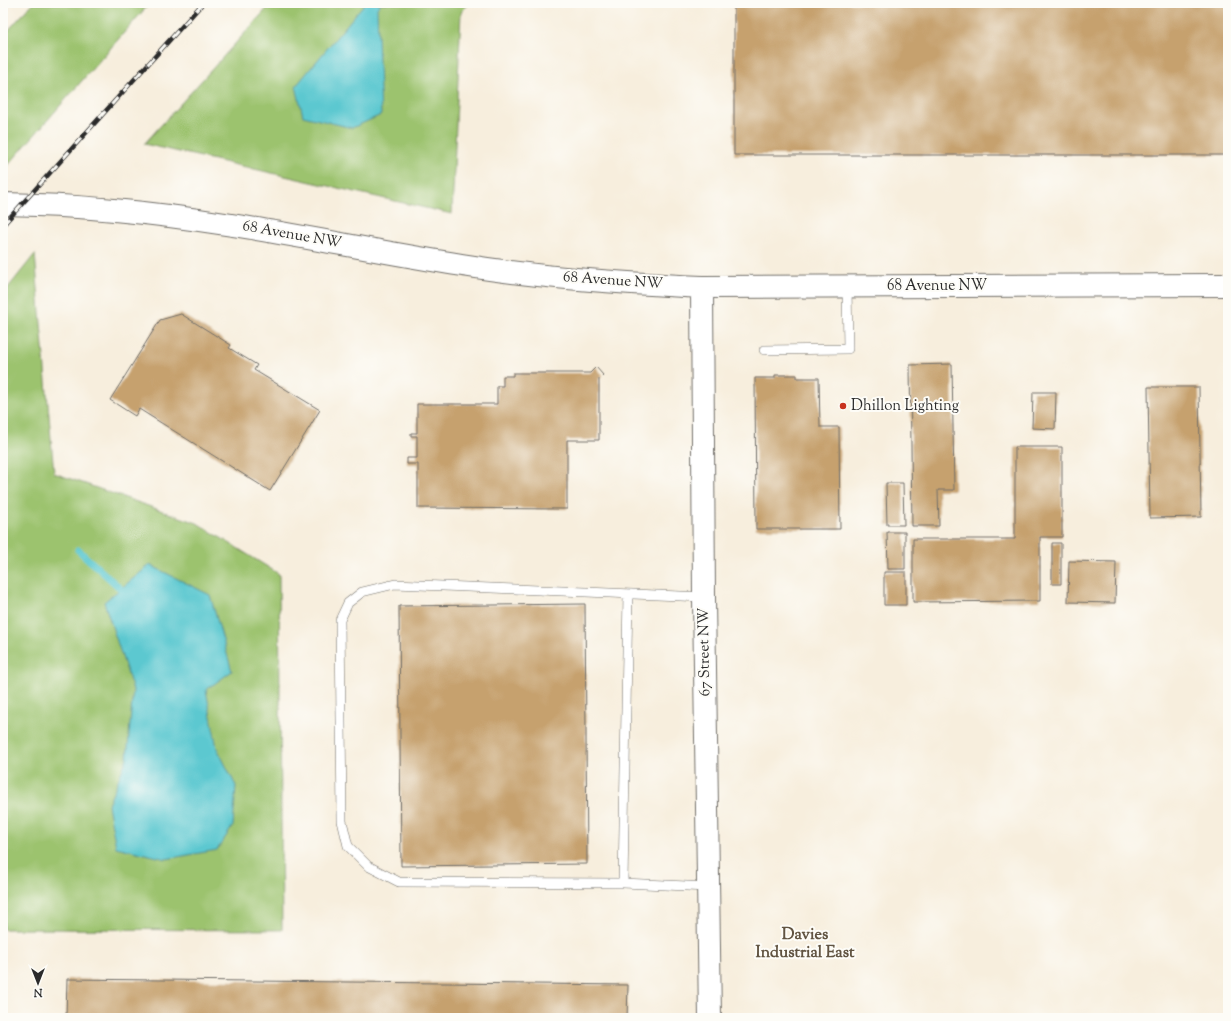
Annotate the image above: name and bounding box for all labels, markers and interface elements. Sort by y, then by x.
street label: 68 Avenue NW [241,216,343,254]
street label: 68 Avenue NW [562,267,664,295]
street label: 68 Avenue NW [887,276,987,297]
place label: Dhillon Lighting [851,396,959,417]
marker: Dhillon Lighting [838,401,848,411]
street label: 67 Street NW [694,607,716,697]
district label: Davies Industrial East [756,924,855,965]
north arrow [18,963,58,1003]
text: N [33,984,43,1000]

